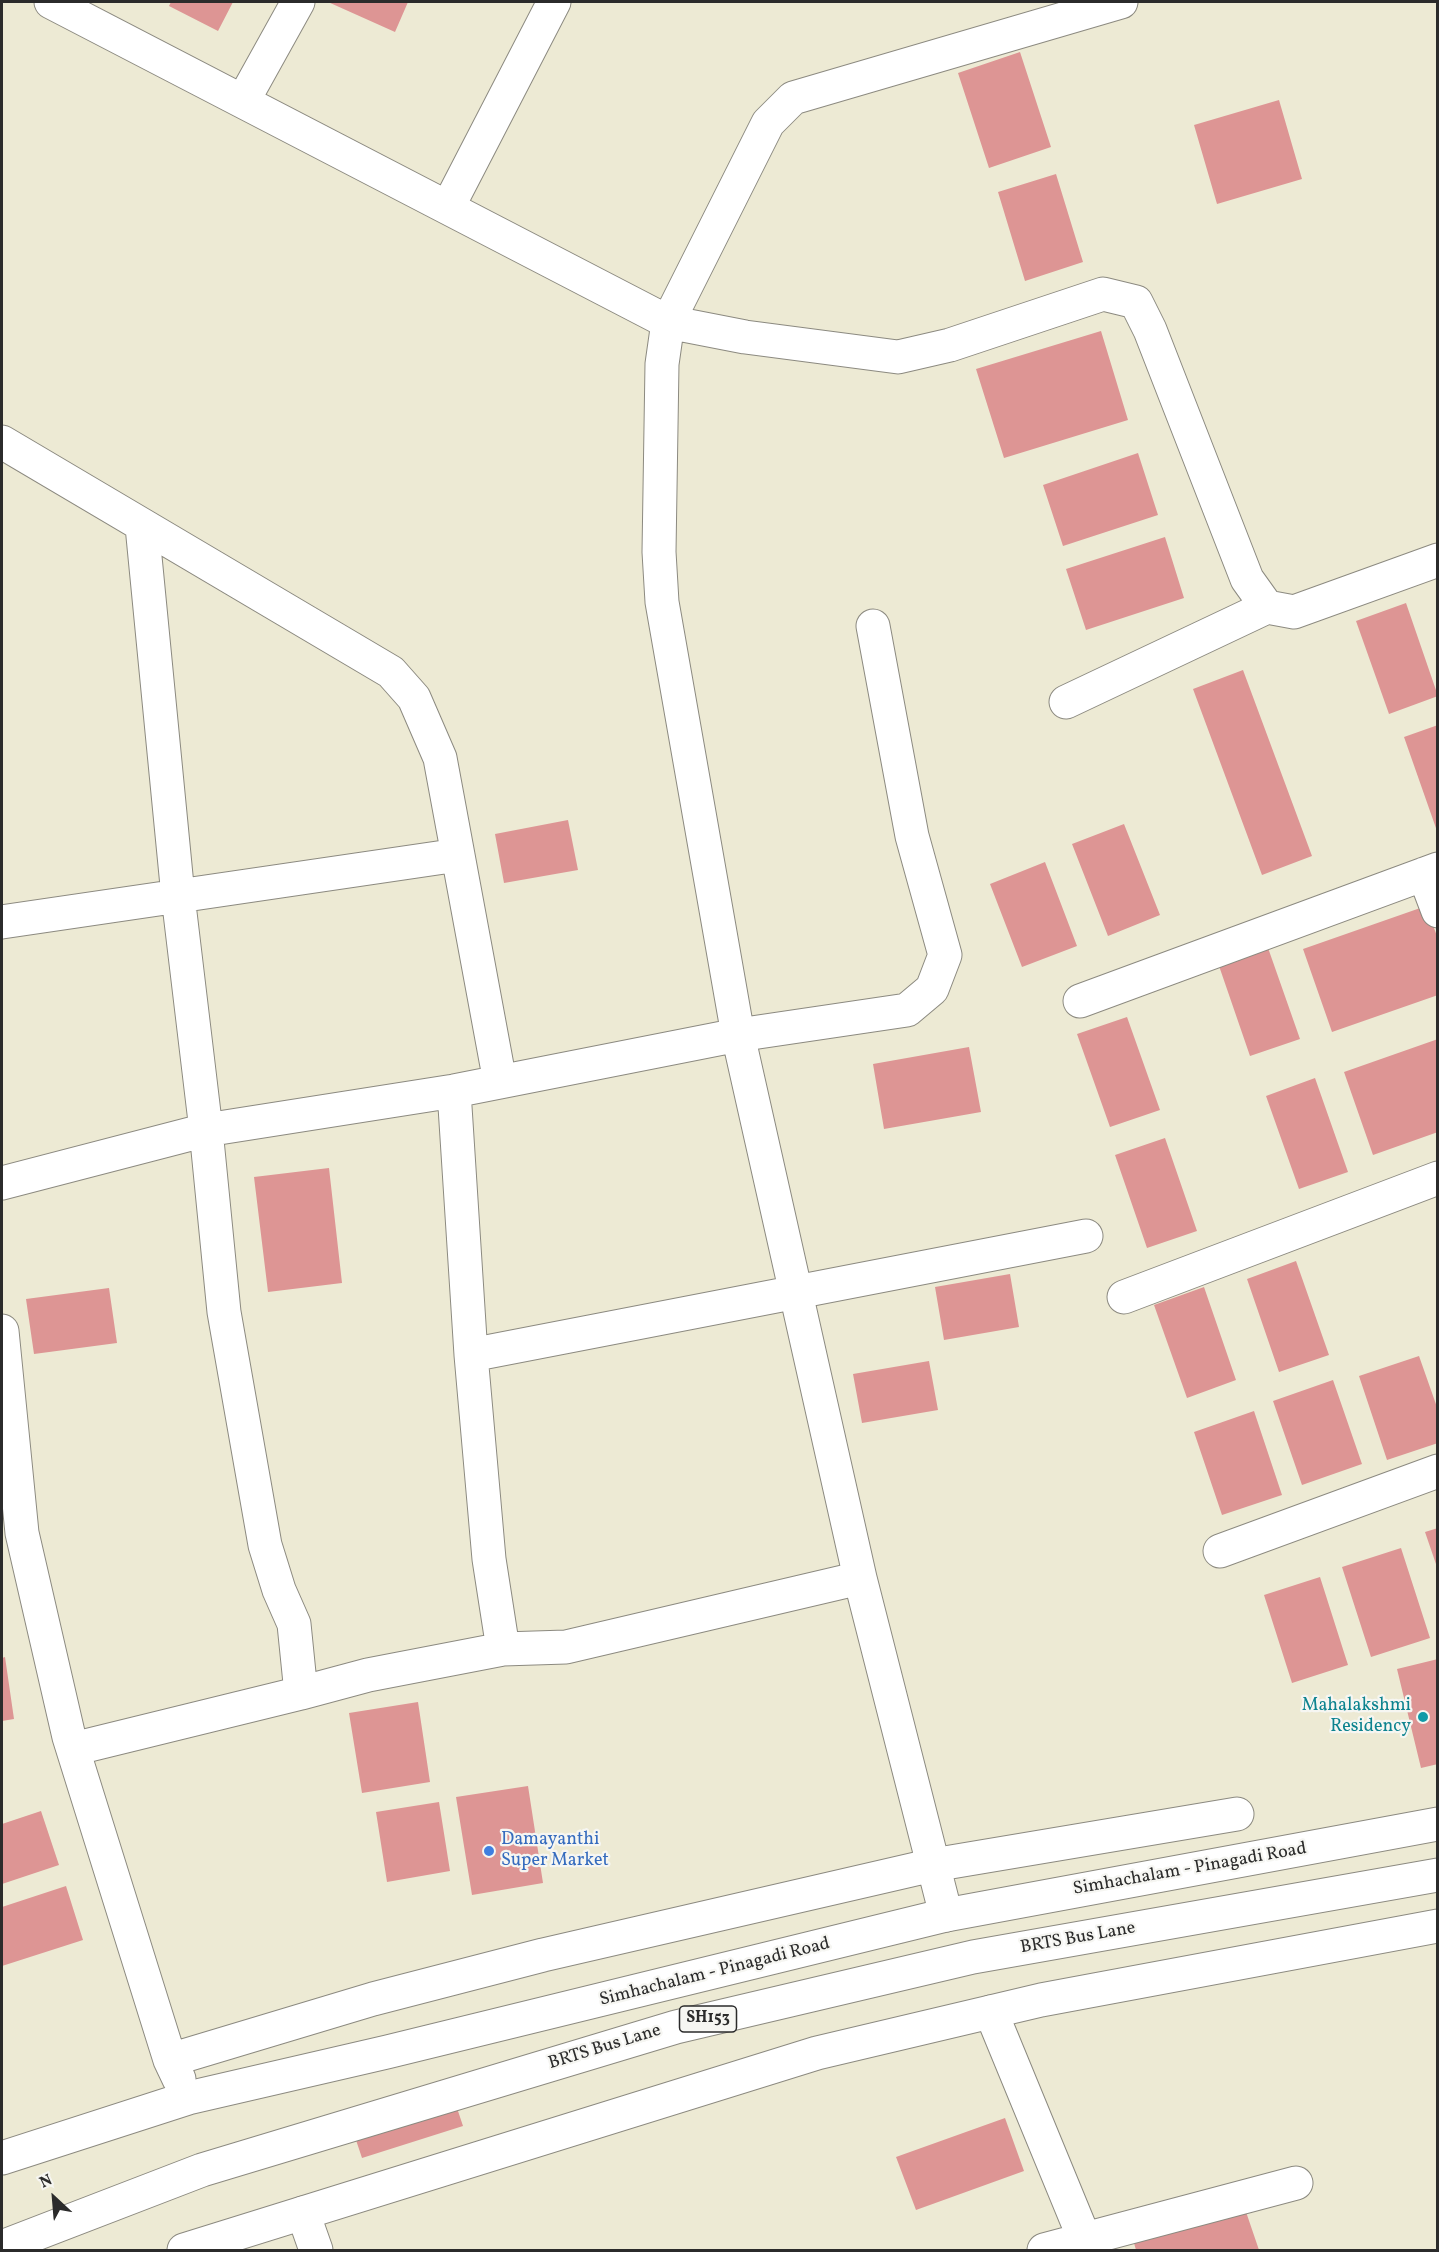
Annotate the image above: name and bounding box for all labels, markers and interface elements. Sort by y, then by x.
place label: Mahalakshmi Residency [1302,1696,1411,1738]
marker: Mahalakshmi Residency [1416,1710,1430,1724]
place label: Damayanthi Super Market [501,1830,609,1872]
street label: Simhachalam - Pinagadi Road [1072,1839,1308,1901]
marker: Damayanthi Super Market [482,1844,496,1858]
street label: BRTS Bus Lane [1019,1918,1137,1960]
street label: Simhachalam - Pinagadi Road [597,1934,833,2012]
road number: SH153 [680,2006,736,2032]
street label: BRTS Bus Lane [546,2021,664,2075]
north arrow [24,2168,84,2228]
text: N [36,2169,56,2194]

